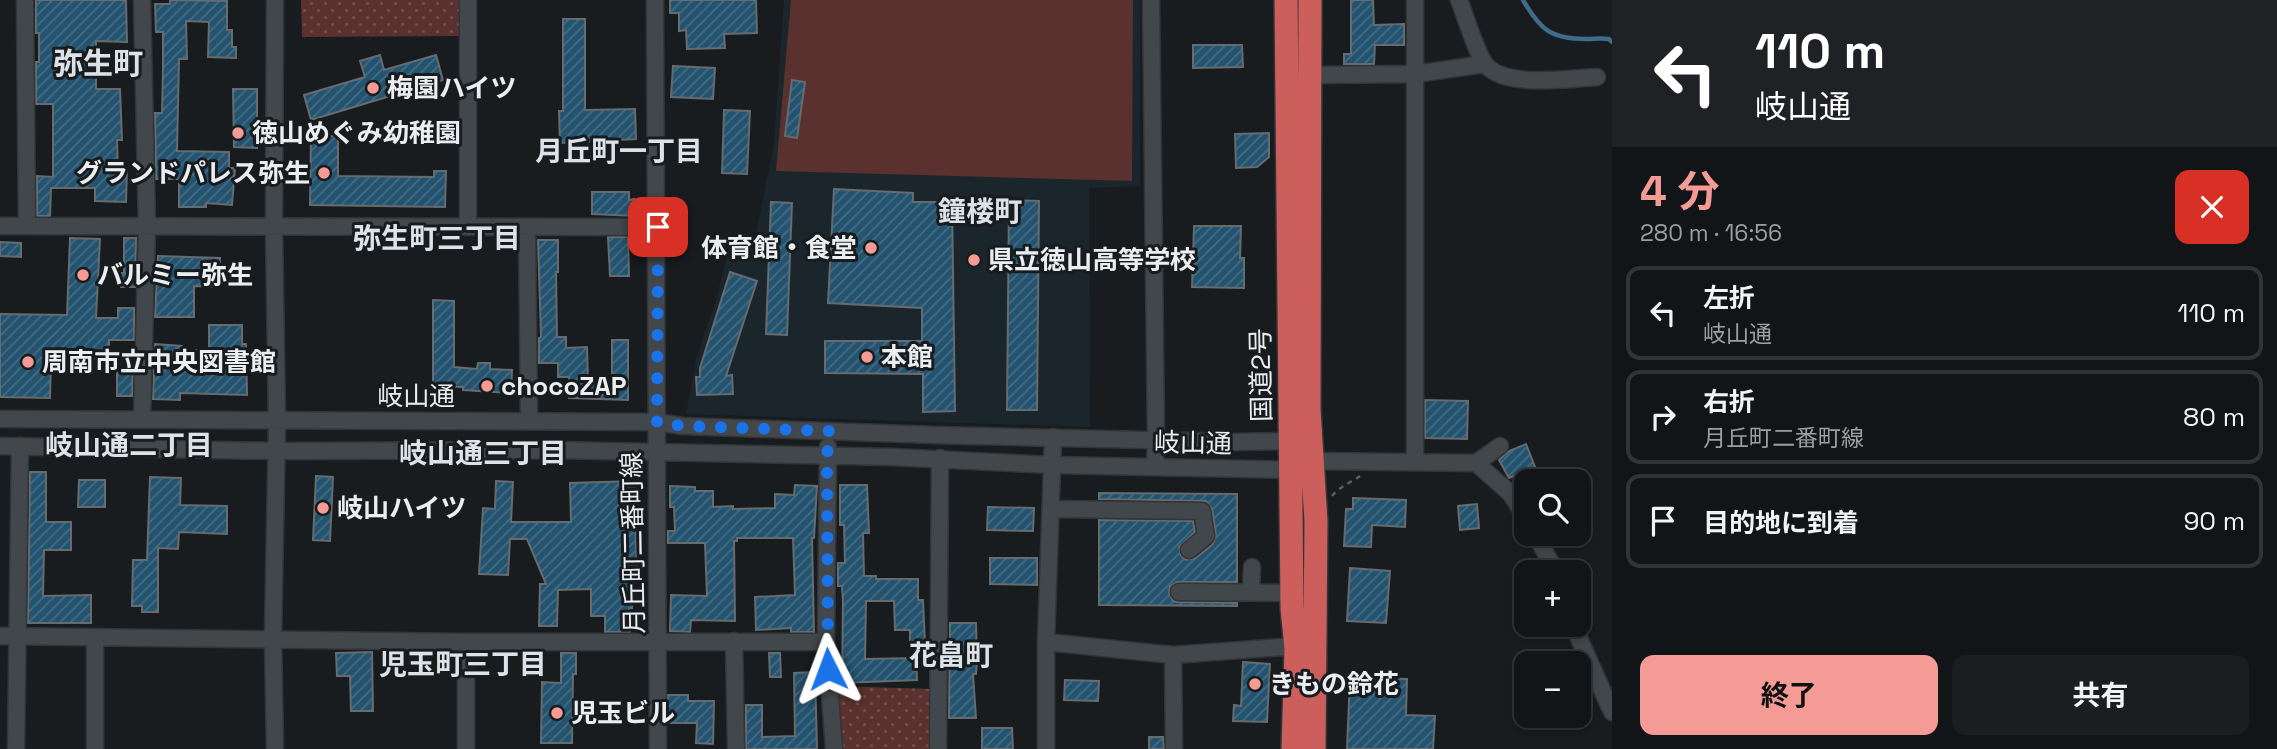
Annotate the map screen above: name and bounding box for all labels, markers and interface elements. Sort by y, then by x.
text: 110 m [1755,20,1885,82]
icon: left [1640,28,1731,119]
district label: 弥生町 [53,44,143,83]
place label: 梅園ハイツ [387,71,516,105]
marker: 梅園ハイツ [365,80,381,96]
text: 岐山通 [1755,87,1851,127]
place label: 徳山めぐみ幼稚園 [252,116,461,150]
marker: 徳山めぐみ幼稚園 [230,125,246,141]
district label: 月丘町一丁目 [535,133,703,169]
place label: グランドパレス弥生 [76,156,310,190]
marker: グランドパレス弥生 [316,165,332,181]
text: 4 分 [1640,165,1719,218]
button: close [2175,170,2249,244]
district label: 鐘楼町 [938,193,1022,229]
pin [628,197,688,257]
icon: arrive [639,208,677,246]
text: 280 m · 16:56 [1640,218,1782,248]
district label: 弥生町三丁目 [353,220,521,256]
place label: 体育館・食堂 [701,231,857,265]
marker: 体育館・食堂 [863,240,879,256]
place label: 県立徳山高等学校 [988,243,1196,277]
marker: 県立徳山高等学校 [966,252,982,268]
place label: バルミー弥生 [97,258,253,292]
marker: バルミー弥生 [75,267,91,283]
text: 左折 [1703,281,1755,315]
icon: left [1644,294,1682,332]
text: 110 m [2178,296,2245,330]
text: 岐山通 [1703,319,1772,349]
street label: 国道2号 [1243,328,1279,422]
place label: 本館 [881,340,933,374]
place label: 周南市立中央図書館 [42,345,276,379]
marker: 本館 [859,349,875,365]
marker: 周南市立中央図書館 [20,354,36,370]
place label: chocoZAP [501,369,627,403]
marker: chocoZAP [479,378,495,394]
street label: 岐山通 [377,379,455,413]
text: 右折 [1703,385,1755,419]
icon: right [1644,398,1682,436]
text: 80 m [2183,400,2245,434]
text: 月丘町二番町線 [1703,423,1864,453]
street label: 岐山通 [1154,425,1232,461]
district label: 岐山通二丁目 [45,427,213,463]
district label: 岐山通三丁目 [399,435,567,471]
street label: 月丘町二番町線 [614,452,652,634]
map controls [1514,469,1591,728]
button: search [1514,469,1591,546]
place label: 岐山ハイツ [337,491,466,525]
marker: 岐山ハイツ [315,500,331,516]
icon: arrive [1644,502,1682,540]
text: 90 m [2183,504,2245,538]
text: 目的地に到着 [1703,506,1859,540]
button: + [1514,560,1591,637]
position arrow [791,632,865,706]
district label: 花畠町 [909,637,993,673]
district label: 児玉町三丁目 [379,646,547,682]
button: − [1514,651,1591,728]
button: 終了 [1640,655,1938,735]
button: 共有 [1952,655,2249,735]
place label: きもの鈴花 [1269,667,1399,701]
marker: きもの鈴花 [1247,676,1263,692]
place label: 児玉ビル [571,696,675,730]
marker: 児玉ビル [549,705,565,721]

